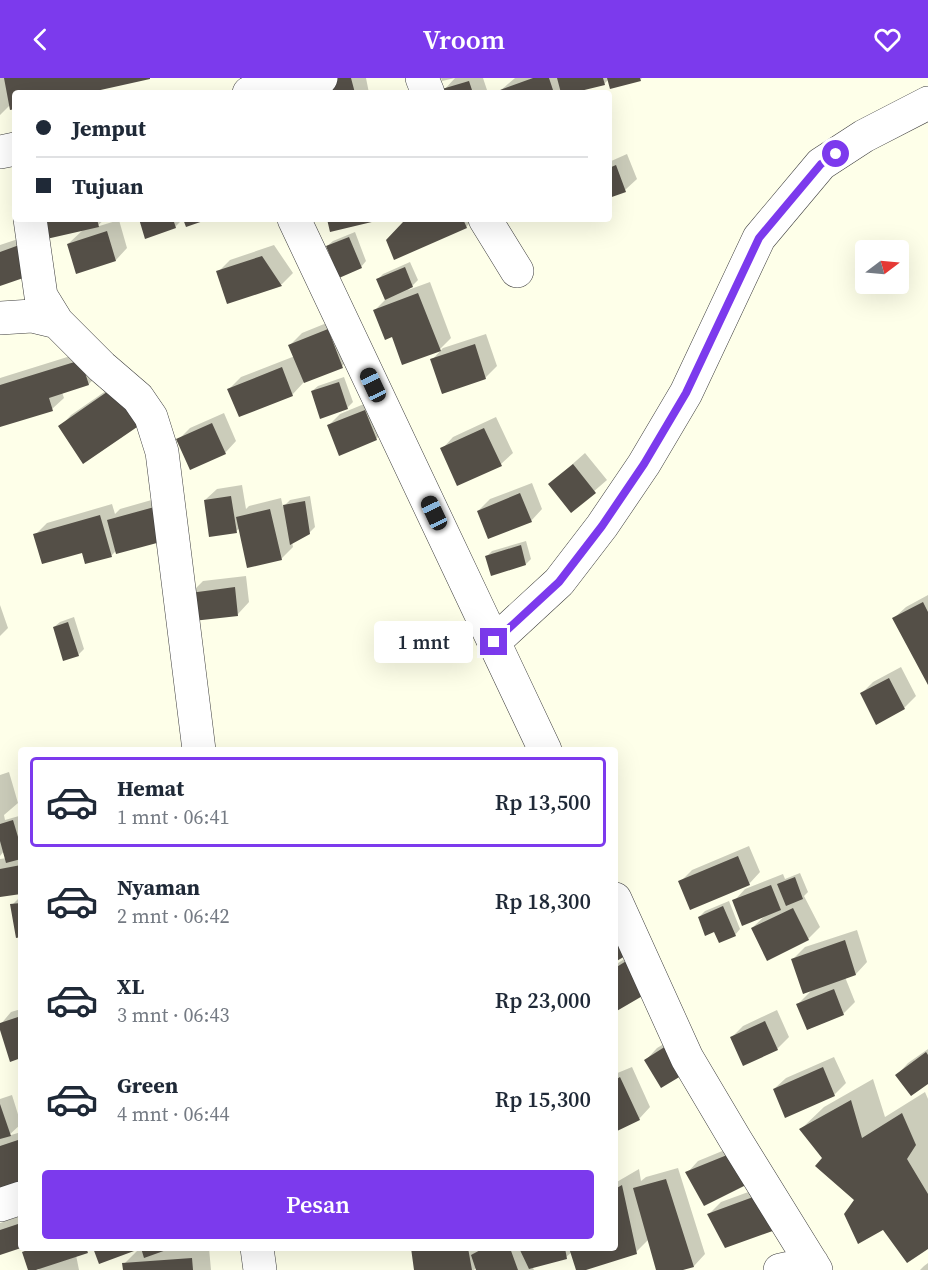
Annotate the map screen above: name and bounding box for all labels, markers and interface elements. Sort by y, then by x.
text: Vroom [423,21,505,58]
icon: back [24,23,57,56]
icon: heart [871,23,904,56]
text: Jemput [72,113,146,143]
route start [822,140,849,167]
text: Tujuan [72,171,144,201]
north arrow [855,240,909,294]
map controls [855,240,909,294]
car [357,365,389,405]
car [418,493,450,533]
callout: 1 mnt [374,621,473,663]
text: 1 mnt [398,628,449,656]
route end [480,628,507,655]
text: Hemat [117,773,184,803]
icon: car [45,775,99,829]
text: Rp 13,500 [495,787,591,817]
text: 1 mnt · 06:41 [117,803,230,831]
text: Nyaman [117,872,200,902]
icon: car [45,874,99,928]
text: Rp 18,300 [495,886,591,916]
text: 2 mnt · 06:42 [117,902,230,930]
text: XL [117,971,144,1001]
icon: car [45,973,99,1027]
text: Rp 23,000 [495,985,591,1015]
text: 3 mnt · 06:43 [117,1001,230,1029]
text: Green [117,1070,178,1100]
icon: car [45,1072,99,1126]
text: Rp 15,300 [495,1084,591,1114]
text: 4 mnt · 06:44 [117,1100,230,1128]
button: Pesan [42,1170,594,1239]

